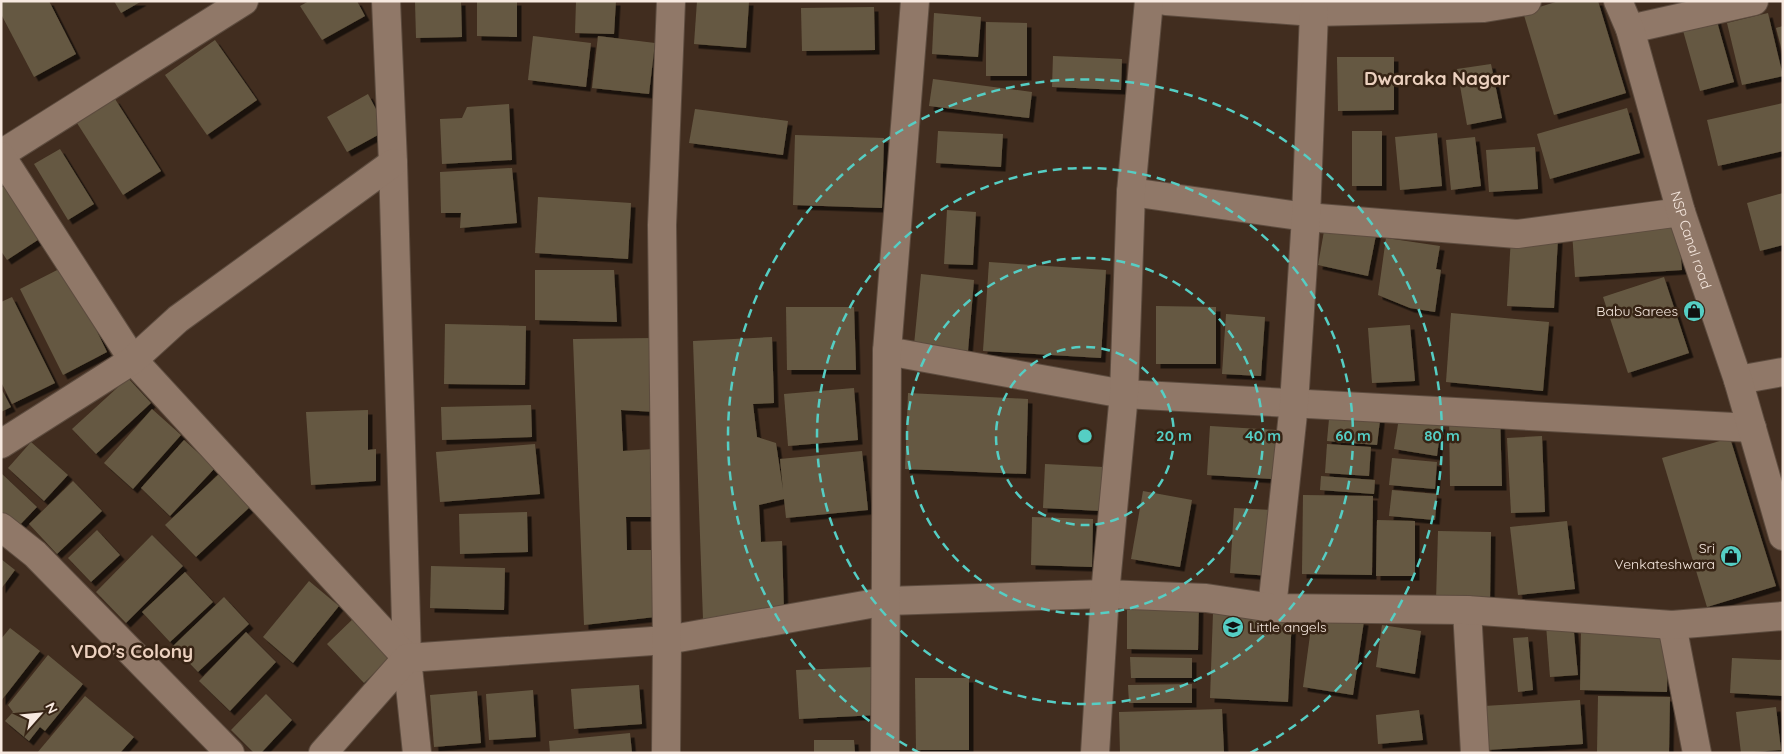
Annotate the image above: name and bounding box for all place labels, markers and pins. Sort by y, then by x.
shop icon: Babu Sarees [1682,299,1706,323]
place label: Babu Sarees [1596,302,1678,320]
centre of rings [1076,427,1094,445]
place label: Sri Venkateshwara [1614,539,1715,573]
shop icon: Sri Venkateshwara [1719,544,1743,568]
school or university icon: Little angels [1221,615,1245,639]
place label: Little angels [1249,618,1326,636]

